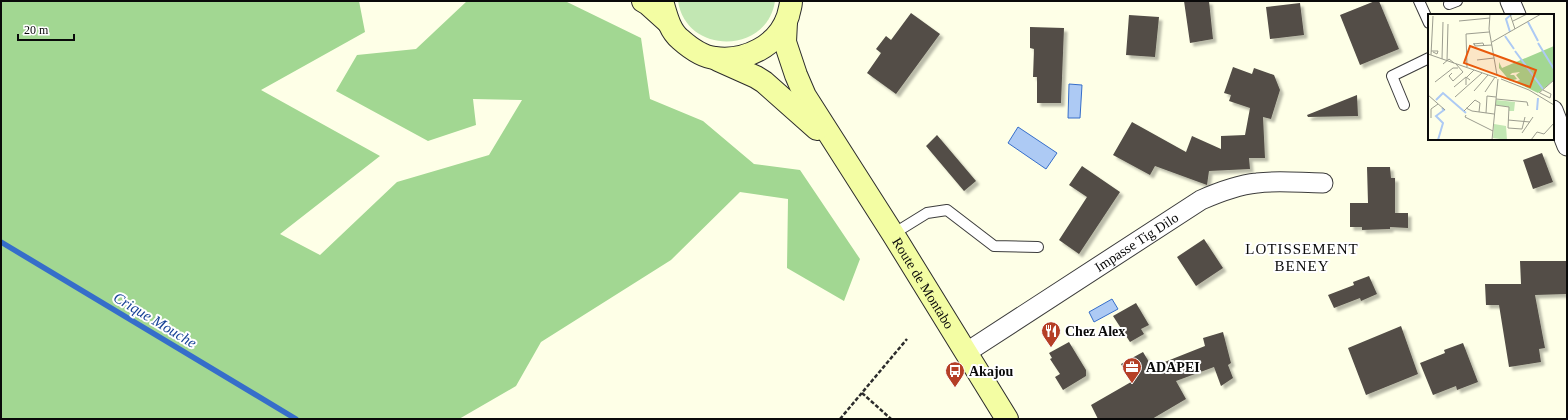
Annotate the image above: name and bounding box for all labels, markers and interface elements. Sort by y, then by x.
inset map [1428,14,1554,140]
scale bar [18,16,74,42]
text: 20 m [24,23,49,37]
street label: Impasse Tig Dilo [1092,209,1181,275]
street label: Route de Montabo [890,235,957,331]
district label: LOTISSEMENT BENEY [1245,241,1359,274]
water label: Crique Mouche [111,289,200,351]
restaurant icon: Chez Alex [1040,320,1062,348]
place label: Chez Alex [1065,324,1125,339]
office icon: ADAPEI [1121,356,1143,384]
bus stop icon: Akajou [944,360,966,388]
place label: ADAPEI [1146,360,1200,375]
place label: Akajou [969,364,1014,379]

